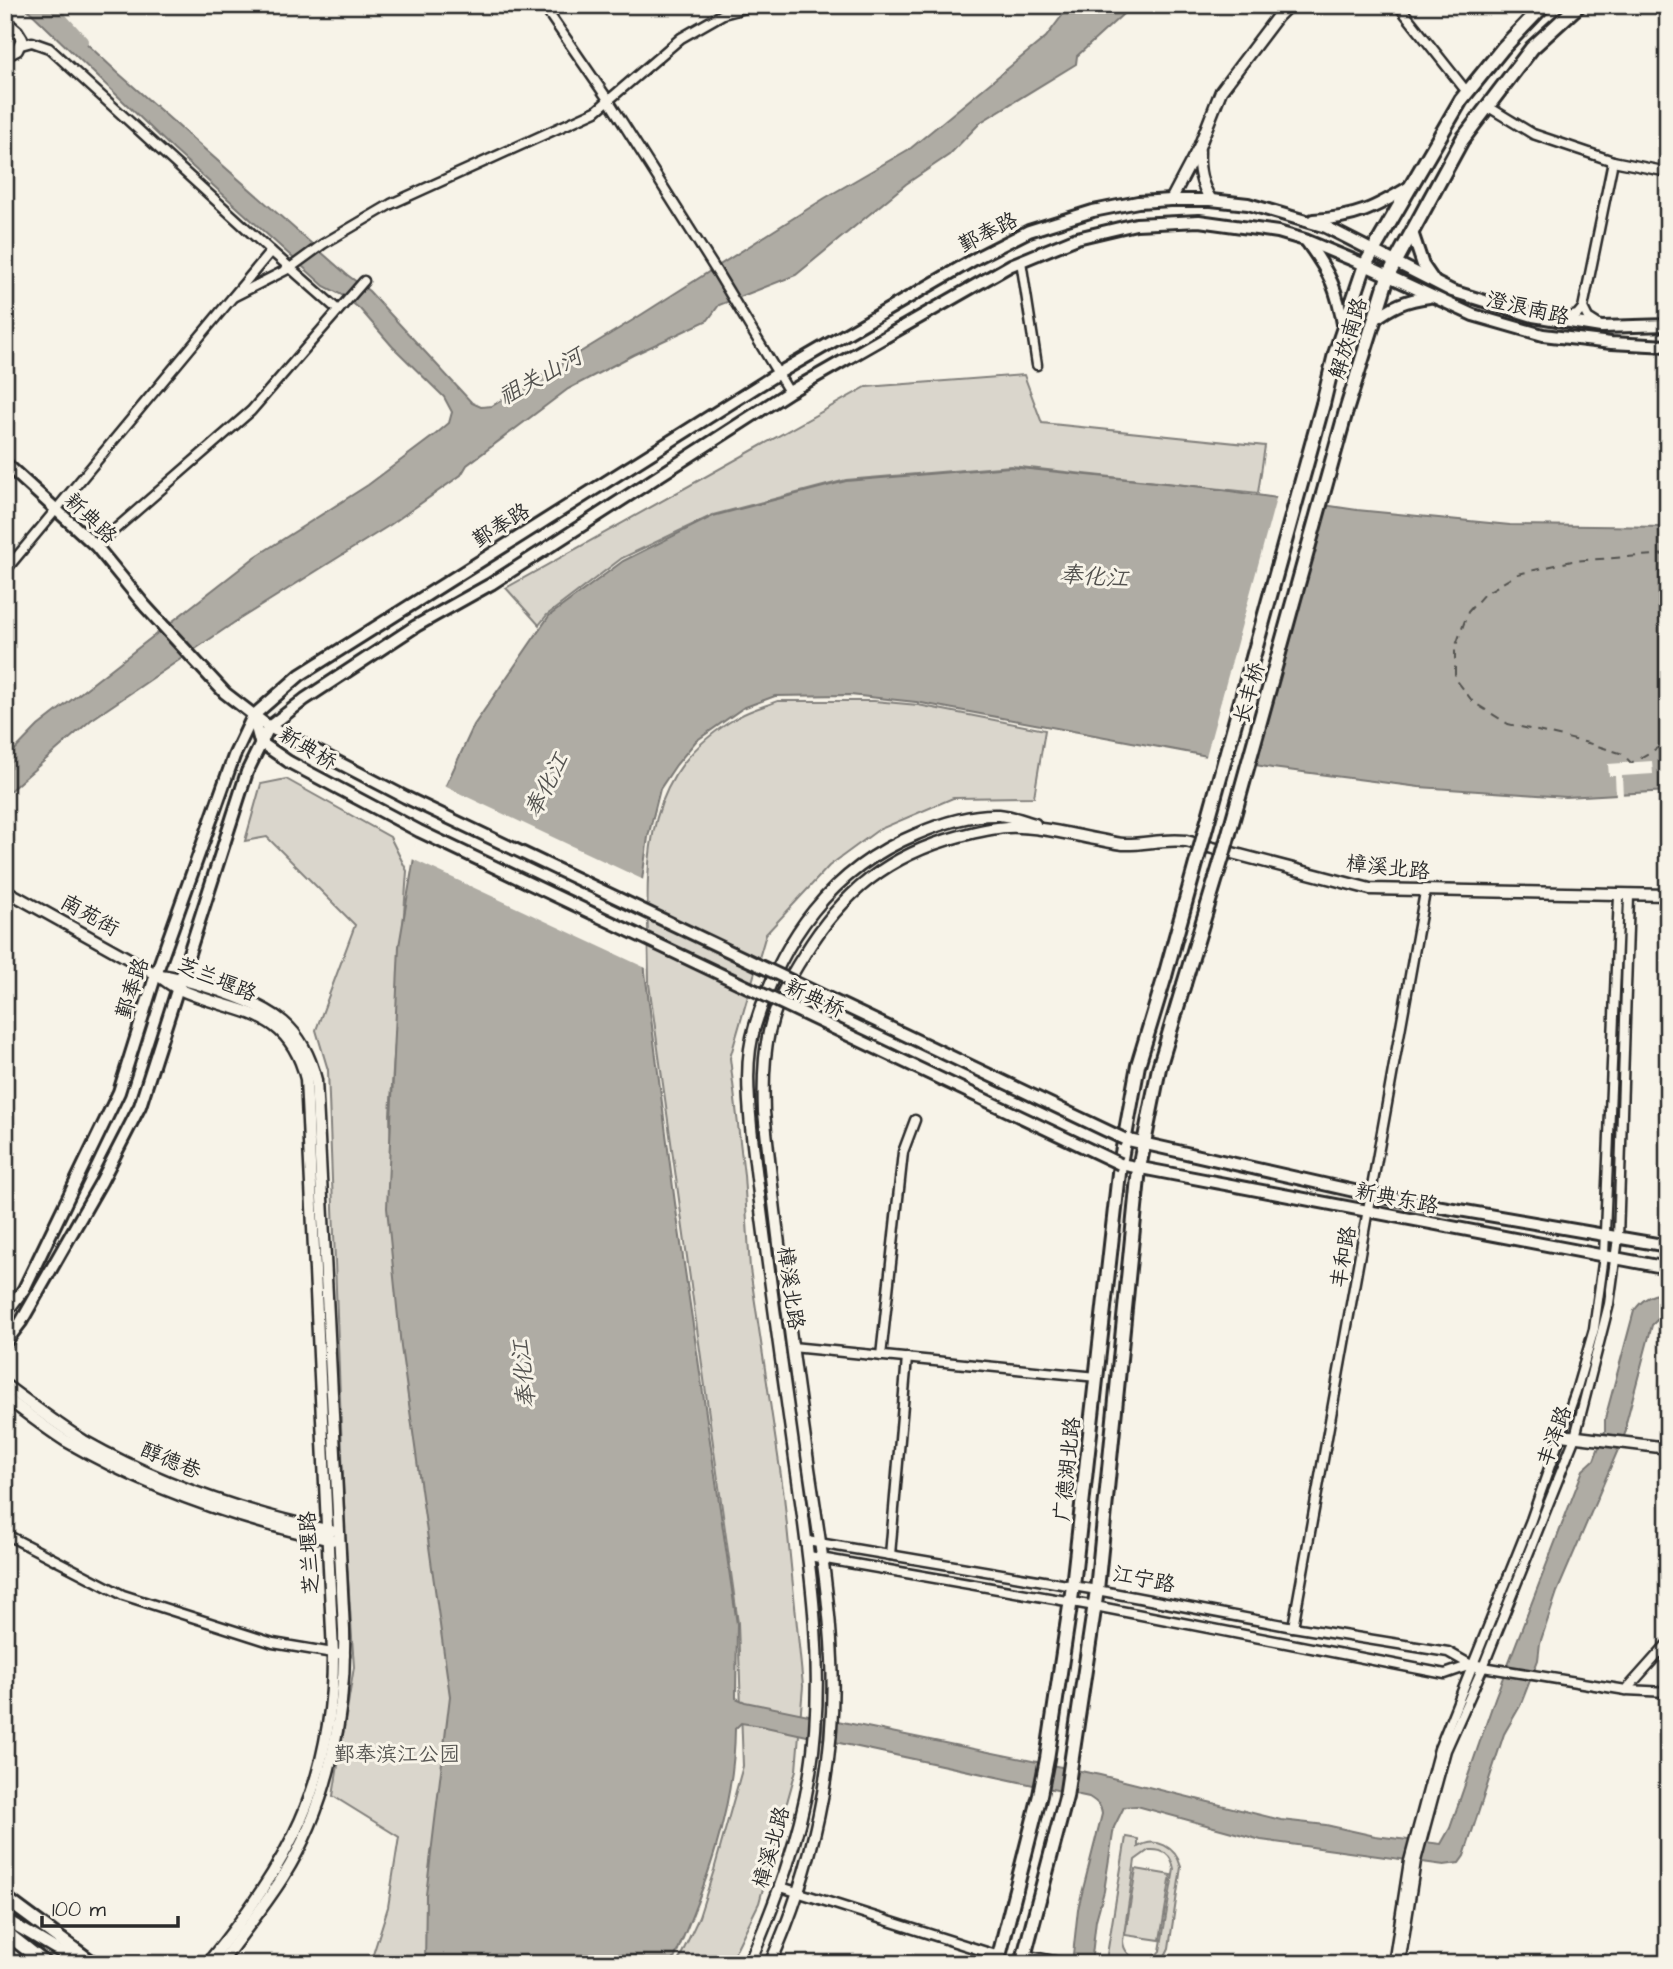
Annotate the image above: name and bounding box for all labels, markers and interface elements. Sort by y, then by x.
street label: 鄞奉路 [954,205,1023,260]
street label: 澄浪南路 [1484,285,1572,332]
street label: 解放南路 [1322,294,1375,383]
water label: 祖关山河 [492,339,592,413]
street label: 新典路 [58,486,123,551]
street label: 鄞奉路 [467,496,536,554]
water label: 奉化江 [1058,559,1130,595]
street label: 长丰桥 [1227,659,1272,727]
street label: 新典桥 [273,720,342,777]
water label: 奉化江 [517,747,577,823]
street label: 樟溪北路 [1345,849,1431,886]
street label: 南苑街 [55,887,124,943]
street label: 芝兰堰路 [172,950,261,1009]
street label: 鄞奉路 [109,954,156,1023]
street label: 新典桥 [780,972,849,1025]
street label: 新典东路 [1353,1176,1441,1221]
street label: 丰和路 [1324,1224,1363,1291]
street label: 樟溪北路 [770,1244,811,1332]
water label: 奉化江 [504,1337,544,1410]
street label: 丰泽路 [1530,1402,1579,1471]
street label: 广德湖北路 [1048,1415,1087,1523]
street label: 醇德巷 [136,1435,205,1486]
street label: 芝兰堰路 [293,1510,326,1596]
street label: 江宁路 [1110,1559,1178,1600]
park label: 鄞奉滨江公园 [334,1740,460,1769]
street label: 樟溪北路 [746,1803,797,1892]
scale bar [42,1885,178,1929]
text: 100 m [52,1895,107,1924]

